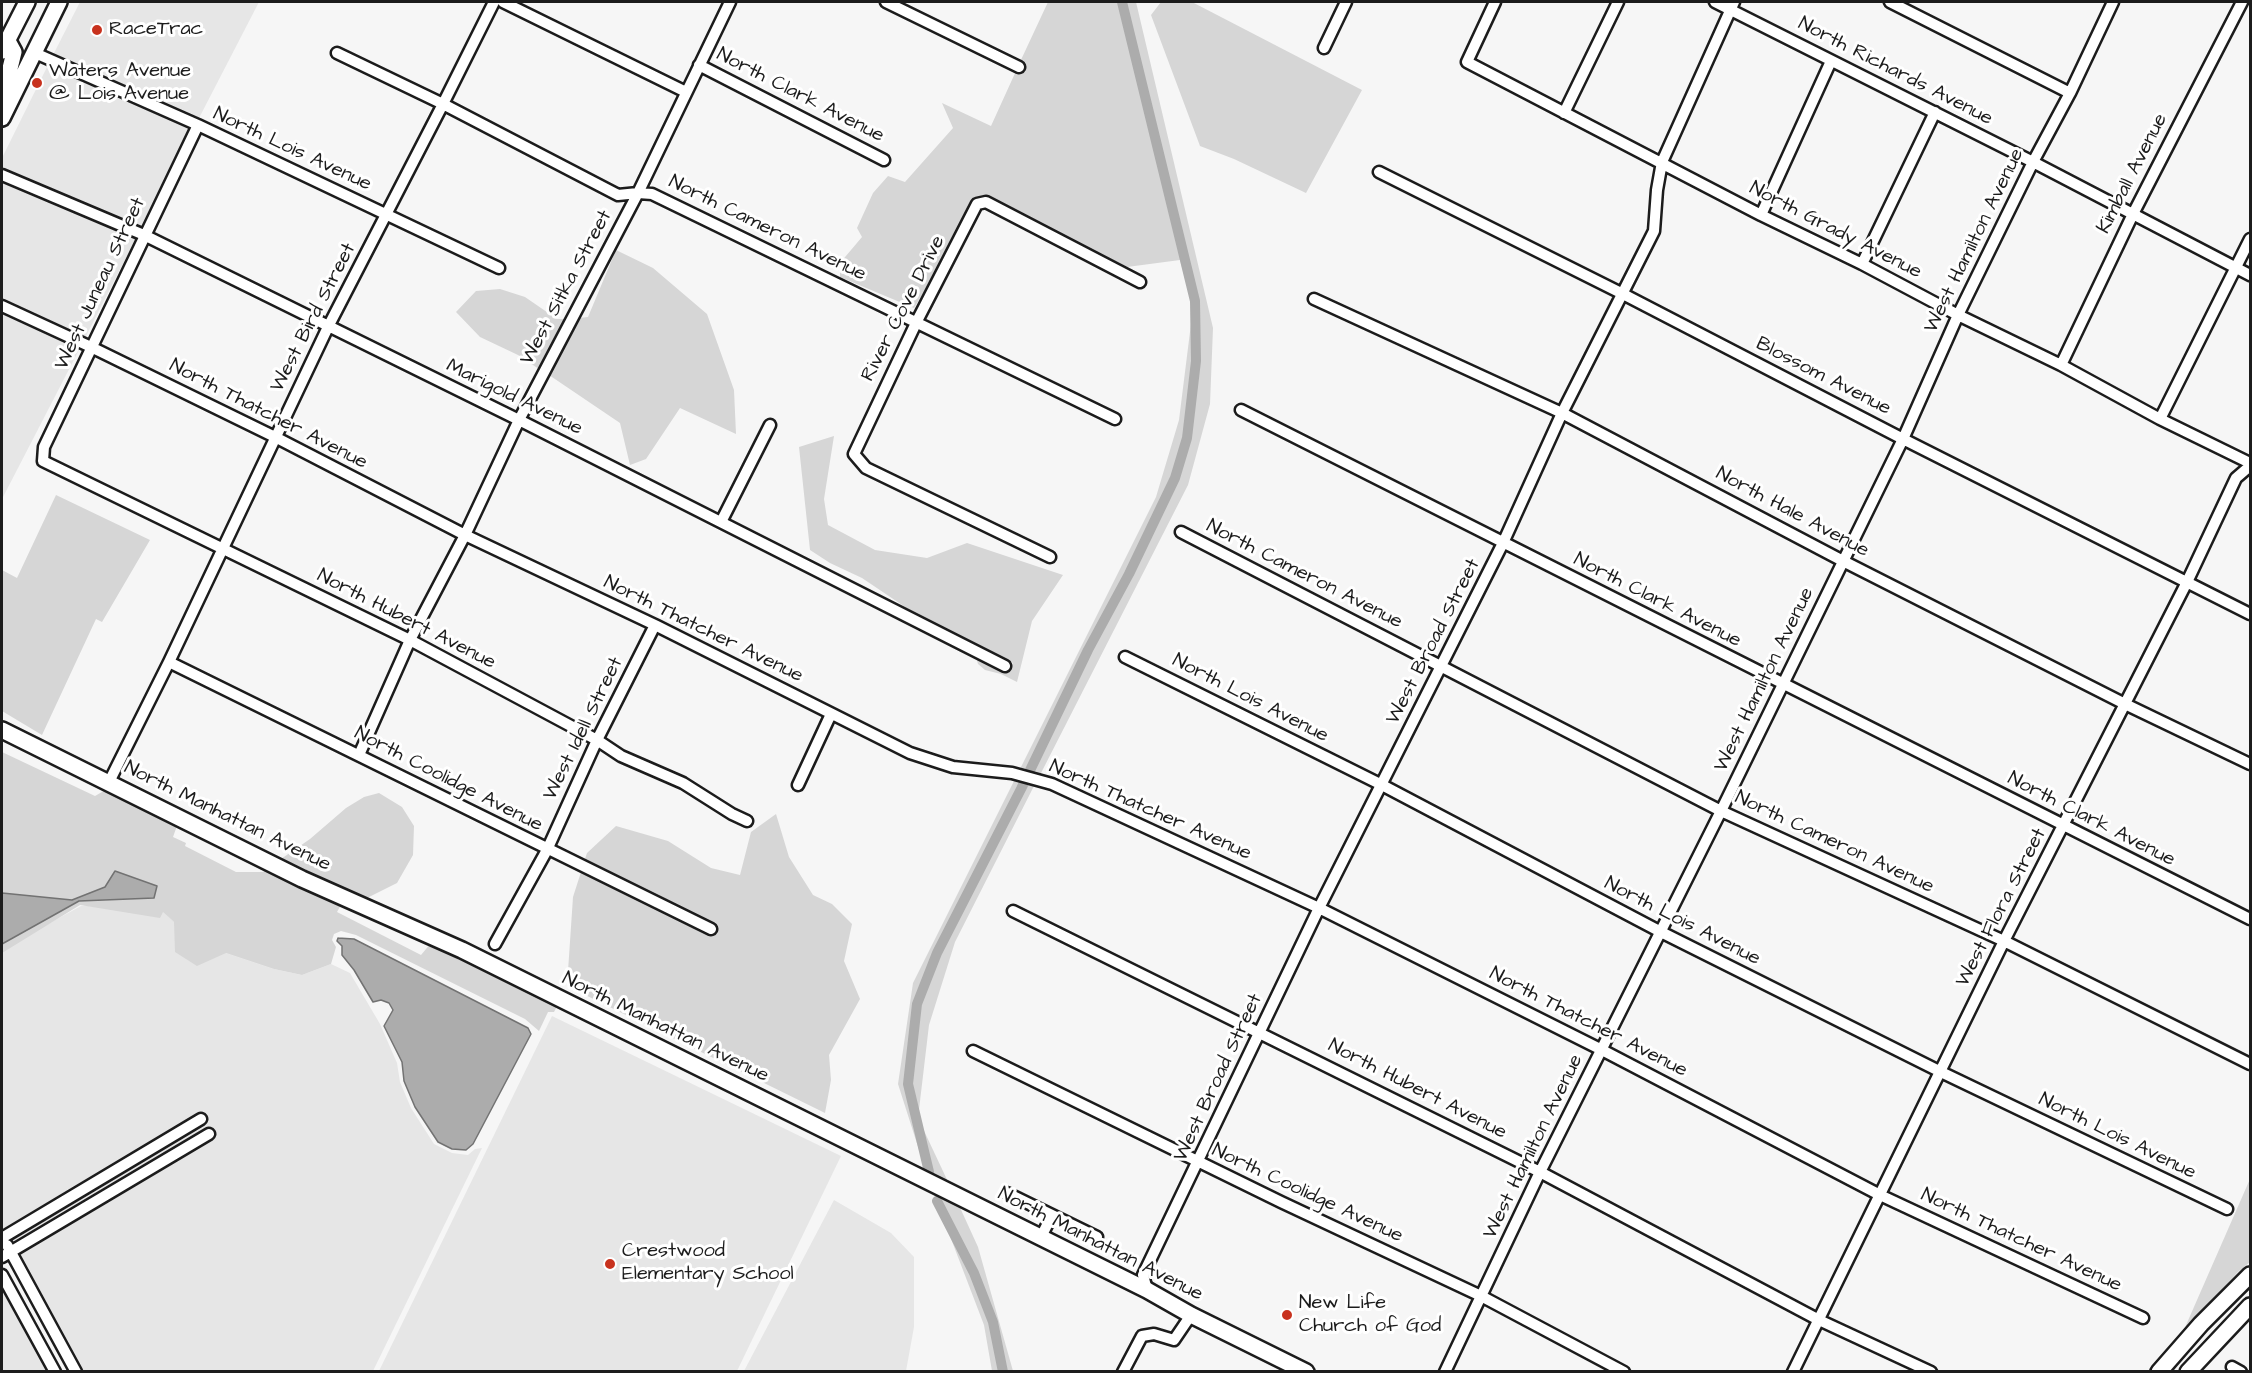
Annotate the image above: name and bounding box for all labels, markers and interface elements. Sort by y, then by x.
street label: North Richards Avenue [1794,12,1996,132]
place label: RaceTrac [109,18,203,42]
marker: RaceTrac [90,23,104,37]
street label: North Clark Avenue [712,43,888,149]
place label: Waters Avenue @ Lois Avenue [49,60,191,107]
marker: Waters Avenue @ Lois Avenue [30,76,44,90]
street label: North Lois Avenue [209,103,375,197]
street label: Kimball Avenue [2092,110,2174,238]
street label: West Hamilton Avenue [1920,145,2030,337]
street label: North Cameron Avenue [664,171,870,287]
street label: North Grady Avenue [1745,177,1925,285]
street label: West Juneau Street [51,194,151,374]
street label: West Sitka Street [516,206,618,370]
street label: River Cove Drive [857,232,951,386]
street label: West Bird Street [266,239,362,397]
street label: Blossom Avenue [1751,333,1895,421]
street label: North Thatcher Avenue [165,355,371,475]
street label: Marigold Avenue [442,355,586,441]
street label: North Hale Avenue [1711,462,1873,564]
street label: North Cameron Avenue [1202,515,1406,635]
street label: North Clark Avenue [1569,548,1745,654]
street label: West Broad Street [1382,555,1486,729]
street label: North Hubert Avenue [313,565,499,675]
street label: North Thatcher Avenue [599,571,807,689]
street label: West Hamilton Avenue [1710,584,1820,776]
street label: North Lois Avenue [1168,649,1332,749]
street label: West Idell Street [539,654,629,804]
street label: North Coolidge Avenue [350,722,546,838]
street label: North Manhattan Avenue [120,756,334,878]
street label: North Thatcher Avenue [1045,756,1255,866]
street label: North Clark Avenue [2003,767,2179,873]
street label: North Cameron Avenue [1731,786,1937,900]
street label: West Flora Street [1952,825,2052,991]
street label: North Lois Avenue [1600,872,1764,972]
street label: North Thatcher Avenue [1485,963,1691,1083]
street label: North Manhattan Avenue [558,967,772,1089]
street label: West Broad Street [1170,990,1268,1166]
street label: North Hubert Avenue [1324,1035,1510,1145]
street label: West Hamilton Avenue [1479,1051,1589,1243]
street label: North Lois Avenue [2034,1089,2200,1185]
street label: North Coolidge Avenue [1208,1139,1406,1249]
street label: North Manhattan Avenue [993,1183,1207,1307]
street label: North Thatcher Avenue [1917,1184,2125,1298]
place label: Crestwood Elementary School [622,1240,794,1287]
marker: Crestwood Elementary School [603,1257,617,1271]
place label: New Life Church of God [1299,1292,1441,1339]
marker: New Life Church of God [1280,1308,1294,1322]

